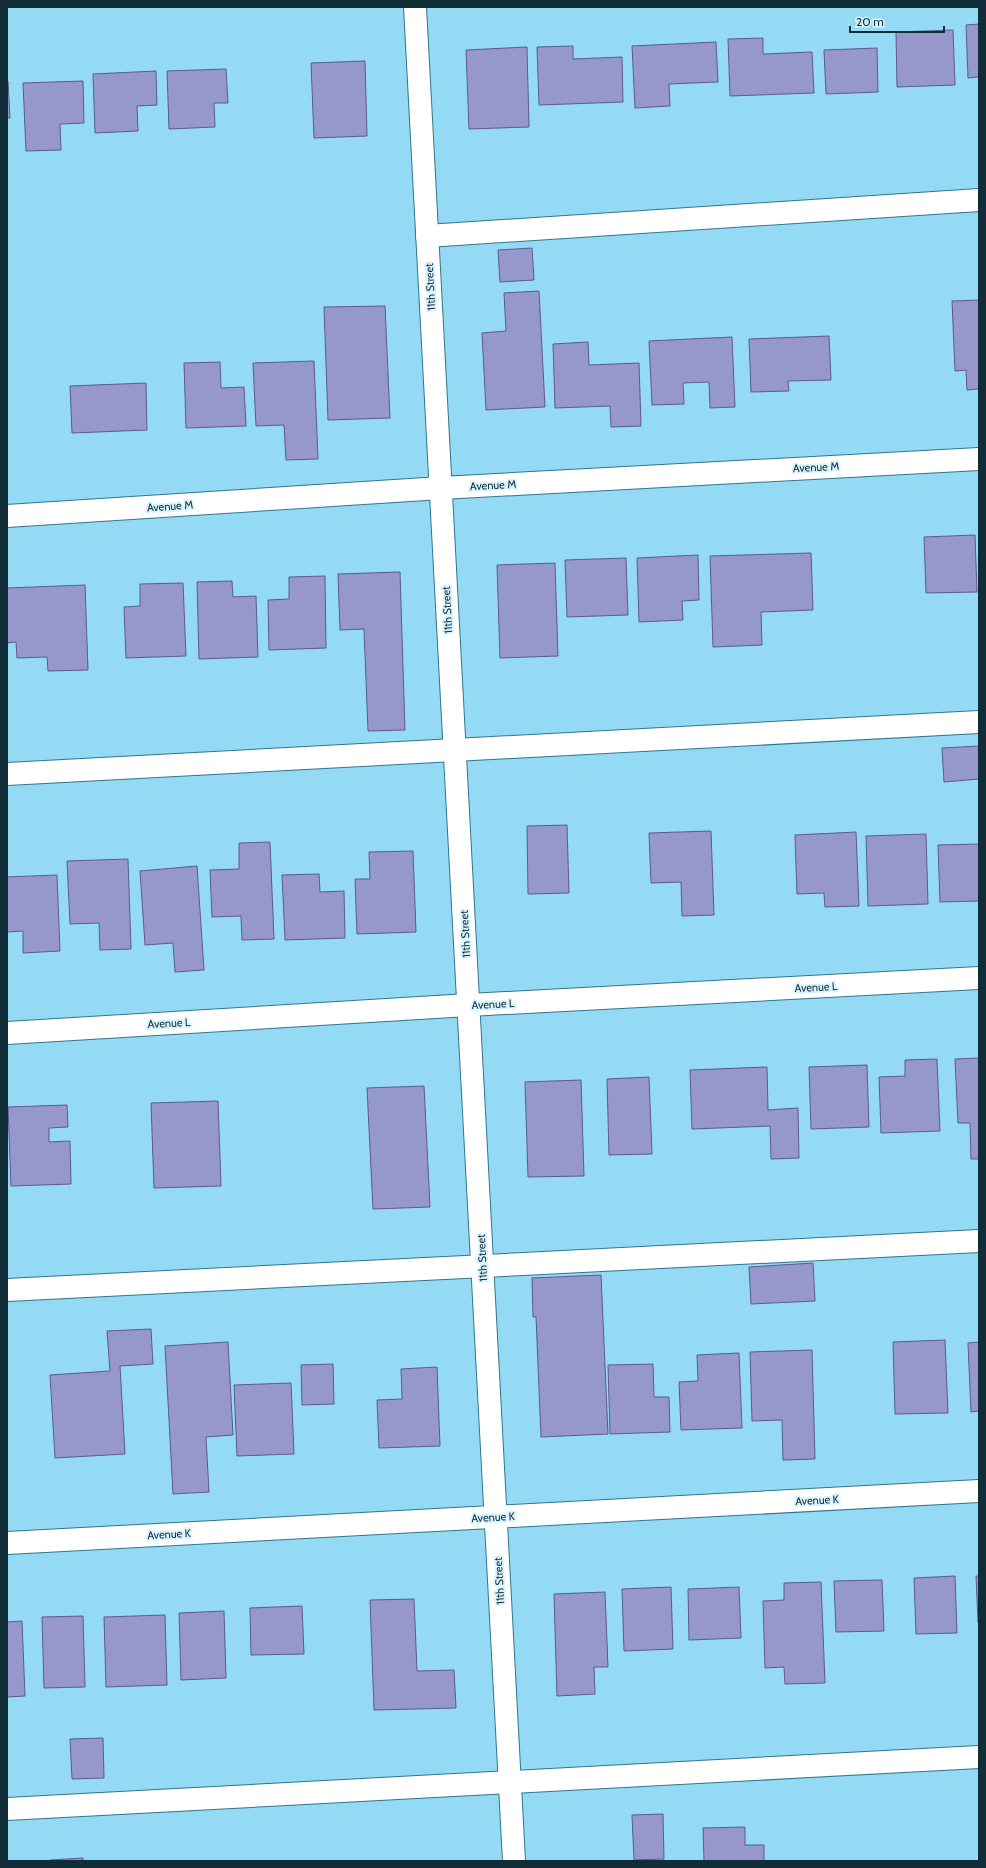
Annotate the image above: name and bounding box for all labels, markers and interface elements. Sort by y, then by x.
scale bar [850,8,944,34]
text: 20 m [856,14,884,29]
street label: 11th Street [422,263,438,311]
street label: Avenue M [793,459,840,475]
street label: Avenue M [470,477,517,493]
street label: Avenue M [146,497,194,515]
street label: 11th Street [439,586,455,634]
street label: 11th Street [457,910,473,958]
street label: Avenue L [794,979,838,995]
street label: Avenue L [471,996,515,1012]
street label: Avenue L [147,1015,191,1031]
street label: 11th Street [474,1234,490,1282]
street label: Avenue K [795,1492,840,1508]
street label: Avenue K [471,1509,516,1525]
street label: Avenue K [147,1526,192,1542]
street label: 11th Street [491,1557,507,1605]

